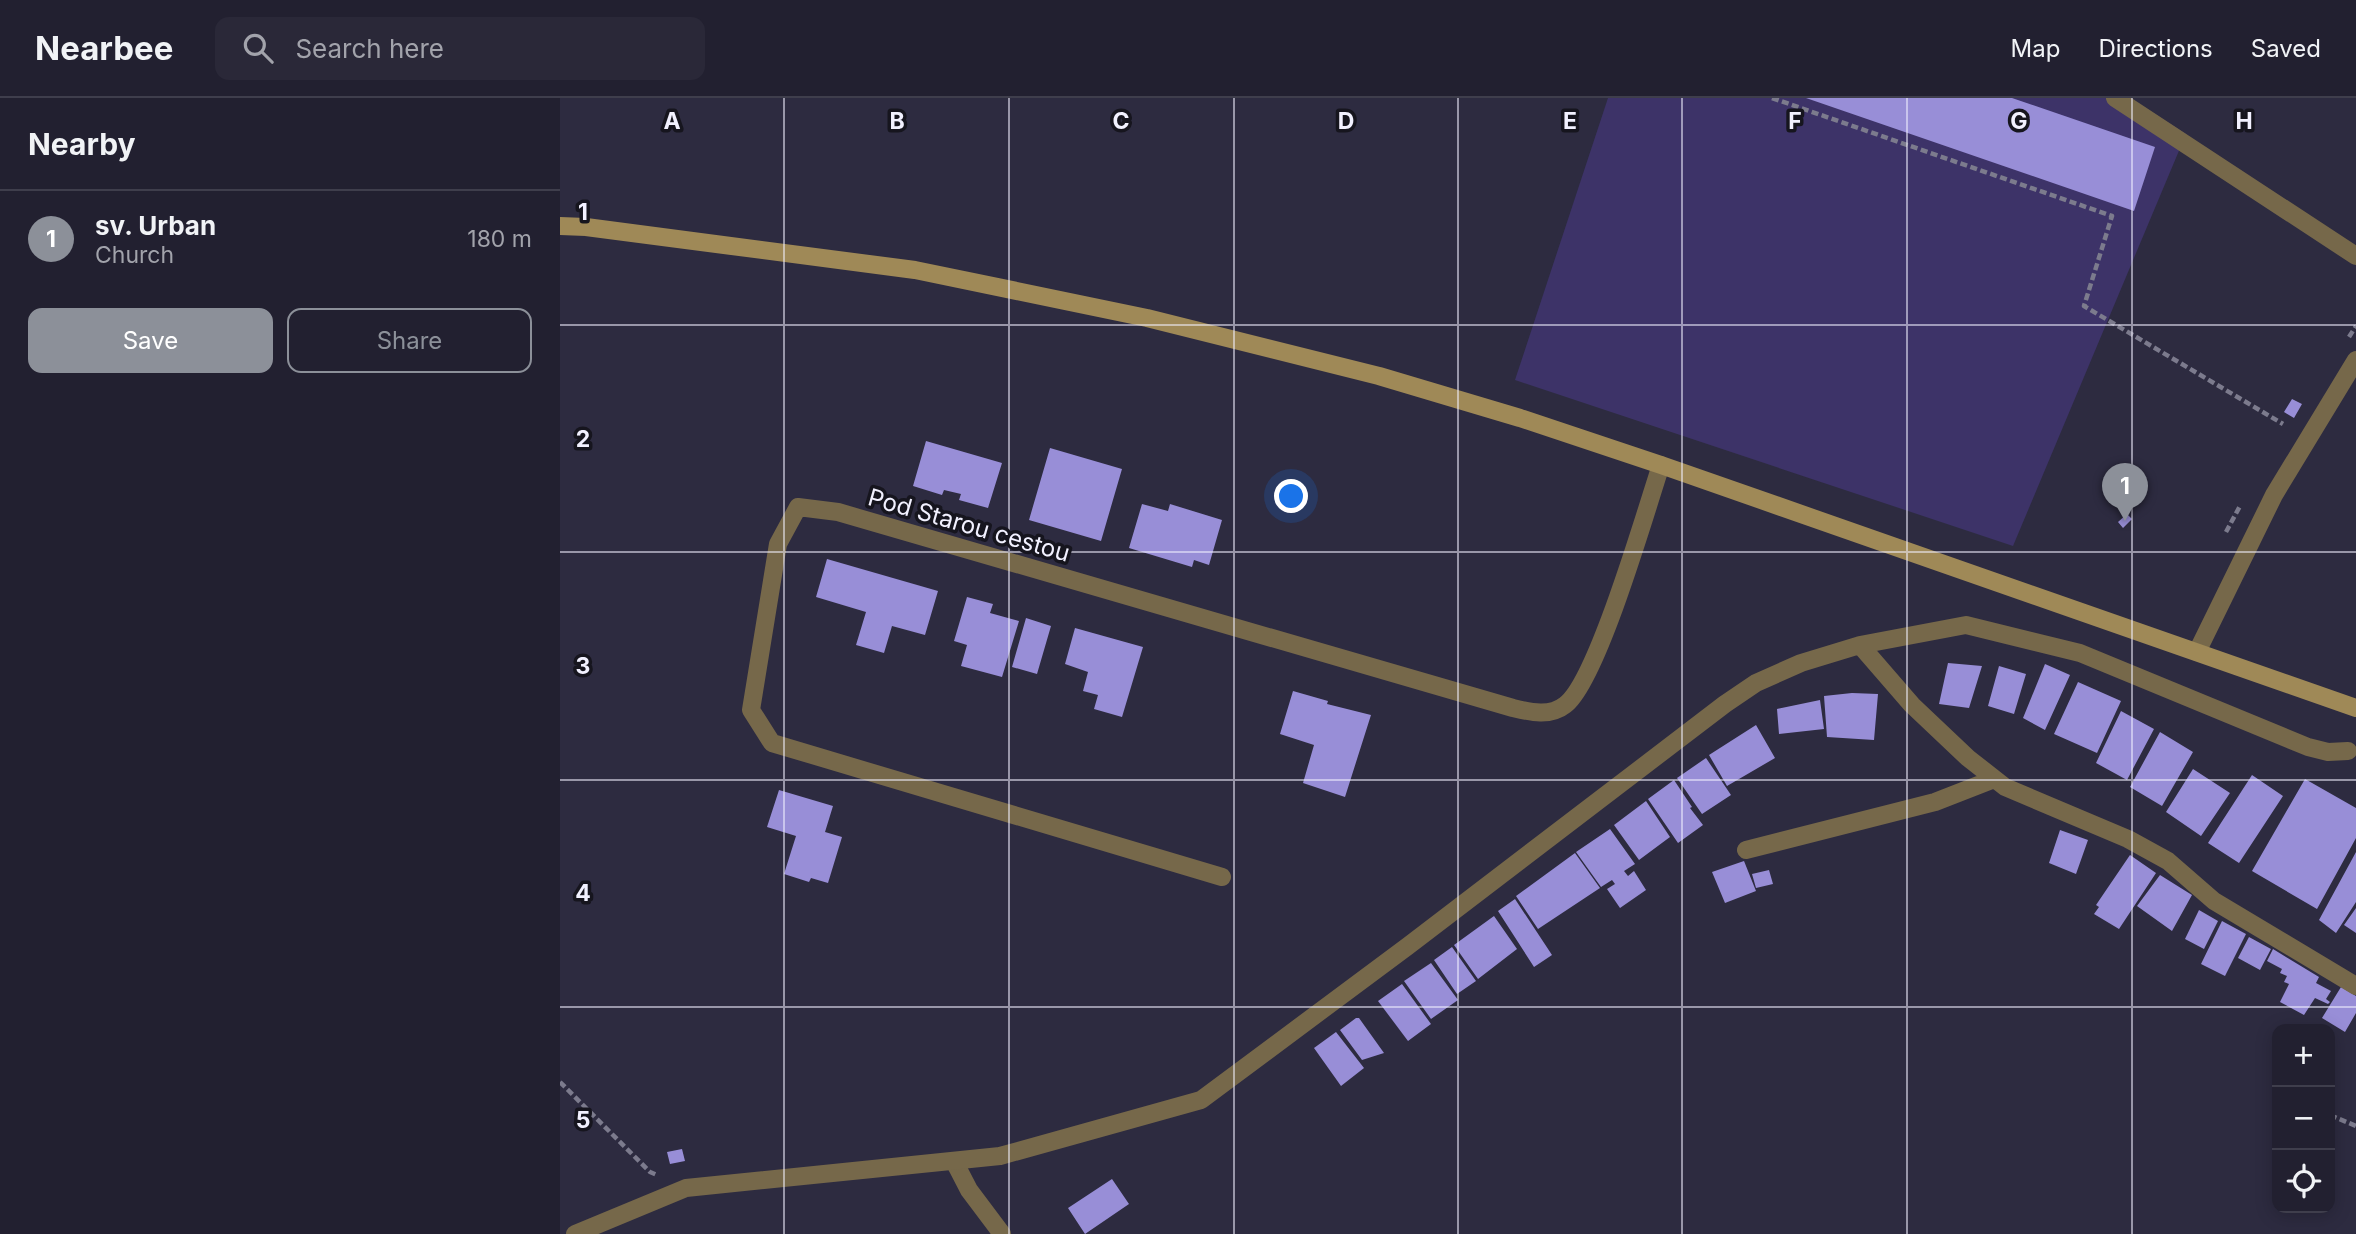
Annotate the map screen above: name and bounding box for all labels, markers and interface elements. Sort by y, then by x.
search box [215,17,705,80]
text: Nearbee [35,28,173,68]
icon: search [239,29,277,67]
text: Search here [295,33,444,64]
text: Map [2011,34,2060,63]
text: Directions [2098,34,2213,63]
text: Saved [2251,34,2321,63]
text: A [663,107,681,135]
text: B [889,107,905,135]
text: C [1112,107,1130,135]
text: D [1338,107,1354,135]
text: E [1563,107,1577,135]
text: F [1788,107,1802,135]
text: G [2010,107,2028,135]
text: H [2235,107,2253,135]
text: Nearby [28,126,136,162]
text: 1 [578,198,588,226]
text: sv. Urban [95,210,216,241]
text: 1 [46,225,56,253]
text: 180 m [467,225,532,253]
text: Church [95,241,174,269]
button: Save [28,308,273,373]
button: Share [287,308,532,373]
text: 2 [576,425,590,453]
pin: 1 [2102,463,2148,521]
your location [1274,479,1308,513]
street label: Pod Starou cestou [865,482,1073,568]
text: 3 [576,652,590,680]
text: 4 [575,879,591,907]
map controls [2272,1024,2335,1213]
button: + [2272,1024,2335,1087]
button: − [2272,1087,2335,1150]
text: 5 [576,1106,590,1134]
button: locate [2272,1150,2335,1213]

